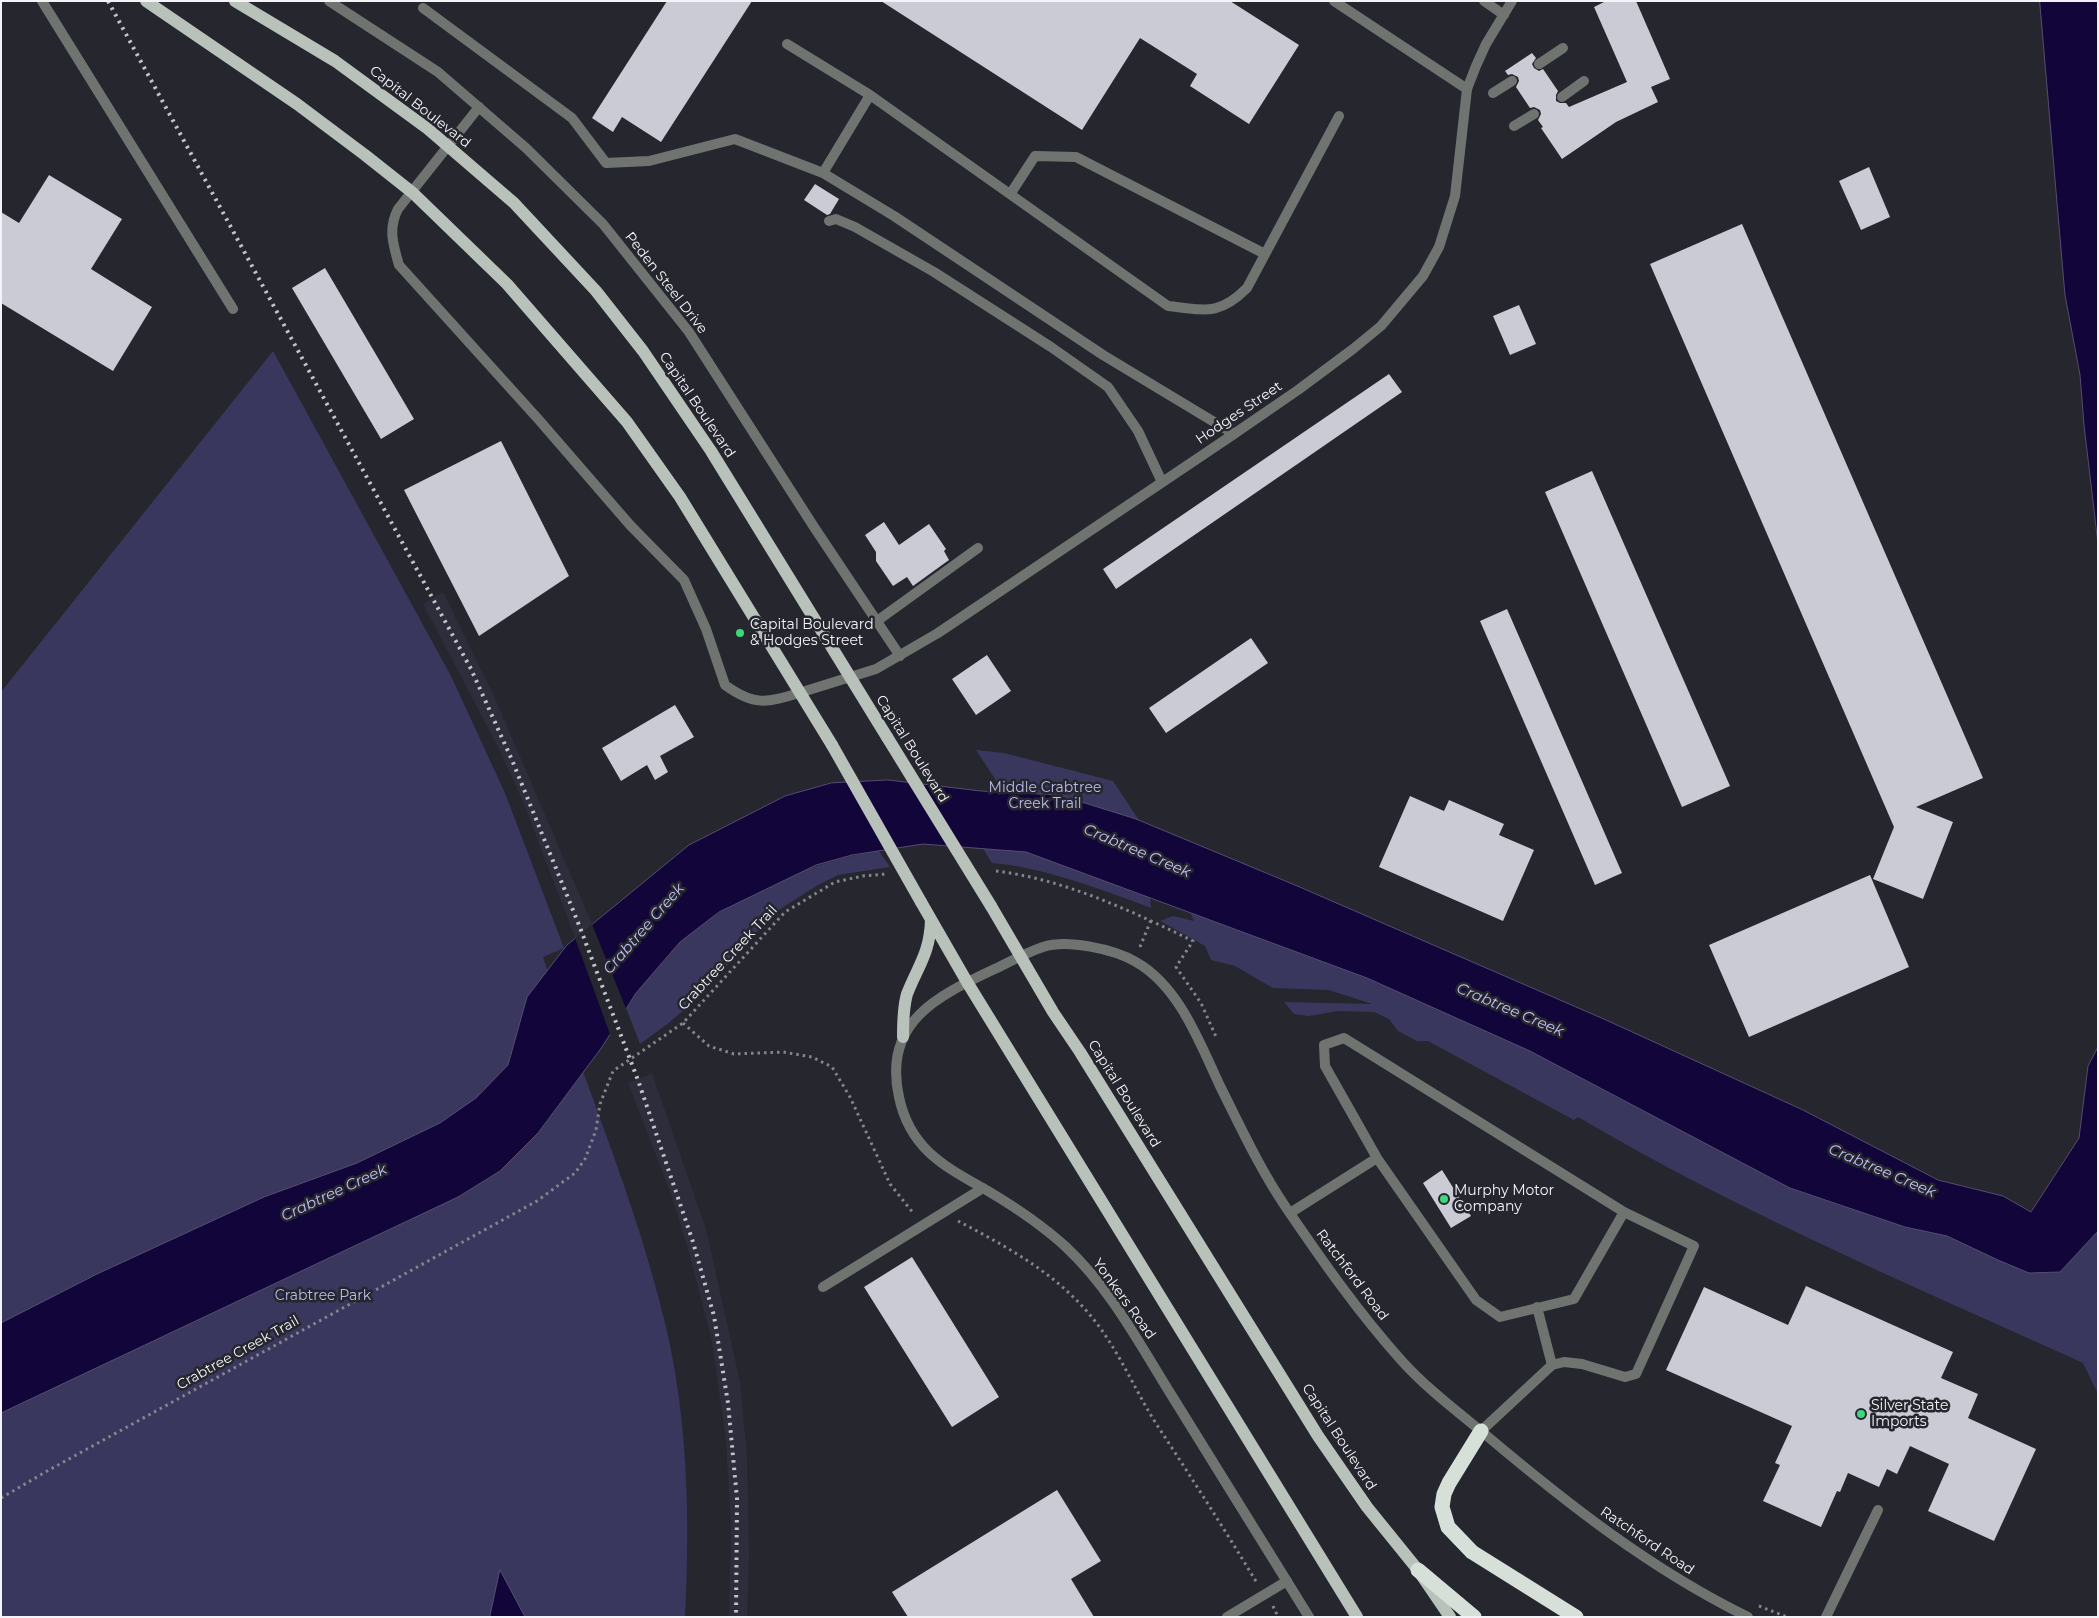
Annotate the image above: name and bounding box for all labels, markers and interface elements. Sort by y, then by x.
street label: Capital Boulevard [366,62,474,152]
street label: Peden Steel Drive [621,229,711,337]
street label: Capital Boulevard [655,349,739,461]
street label: Hodges Street [1193,378,1285,448]
place label: Capital Boulevard & Hodges Street [750,617,874,650]
marker: Capital Boulevard & Hodges Street [734,627,746,639]
street label: Capital Boulevard [872,692,952,806]
park label: Middle Crabtree Creek Trail [989,780,1101,812]
water label: Crabtree Creek [1081,820,1193,882]
water label: Crabtree Creek [600,880,688,978]
street label: Crabtree Creek Trail [675,902,781,1014]
water label: Crabtree Creek [1454,979,1566,1041]
street label: Capital Boulevard [1084,1037,1164,1151]
water label: Crabtree Creek [1826,1140,1938,1202]
water label: Crabtree Creek [278,1161,390,1225]
place label: Murphy Motor Company [1454,1183,1554,1216]
marker: Murphy Motor Company [1438,1193,1450,1205]
street label: Ratchford Road [1312,1226,1392,1324]
street label: Yonkers Road [1089,1255,1159,1343]
park label: Crabtree Park [275,1288,371,1304]
street label: Crabtree Creek Trail [174,1312,302,1394]
street label: Capital Boulevard [1298,1381,1380,1493]
place label: Silver State Imports [1871,1398,1948,1430]
marker: Silver State Imports [1855,1408,1867,1420]
street label: Ratchford Road [1597,1503,1697,1579]

